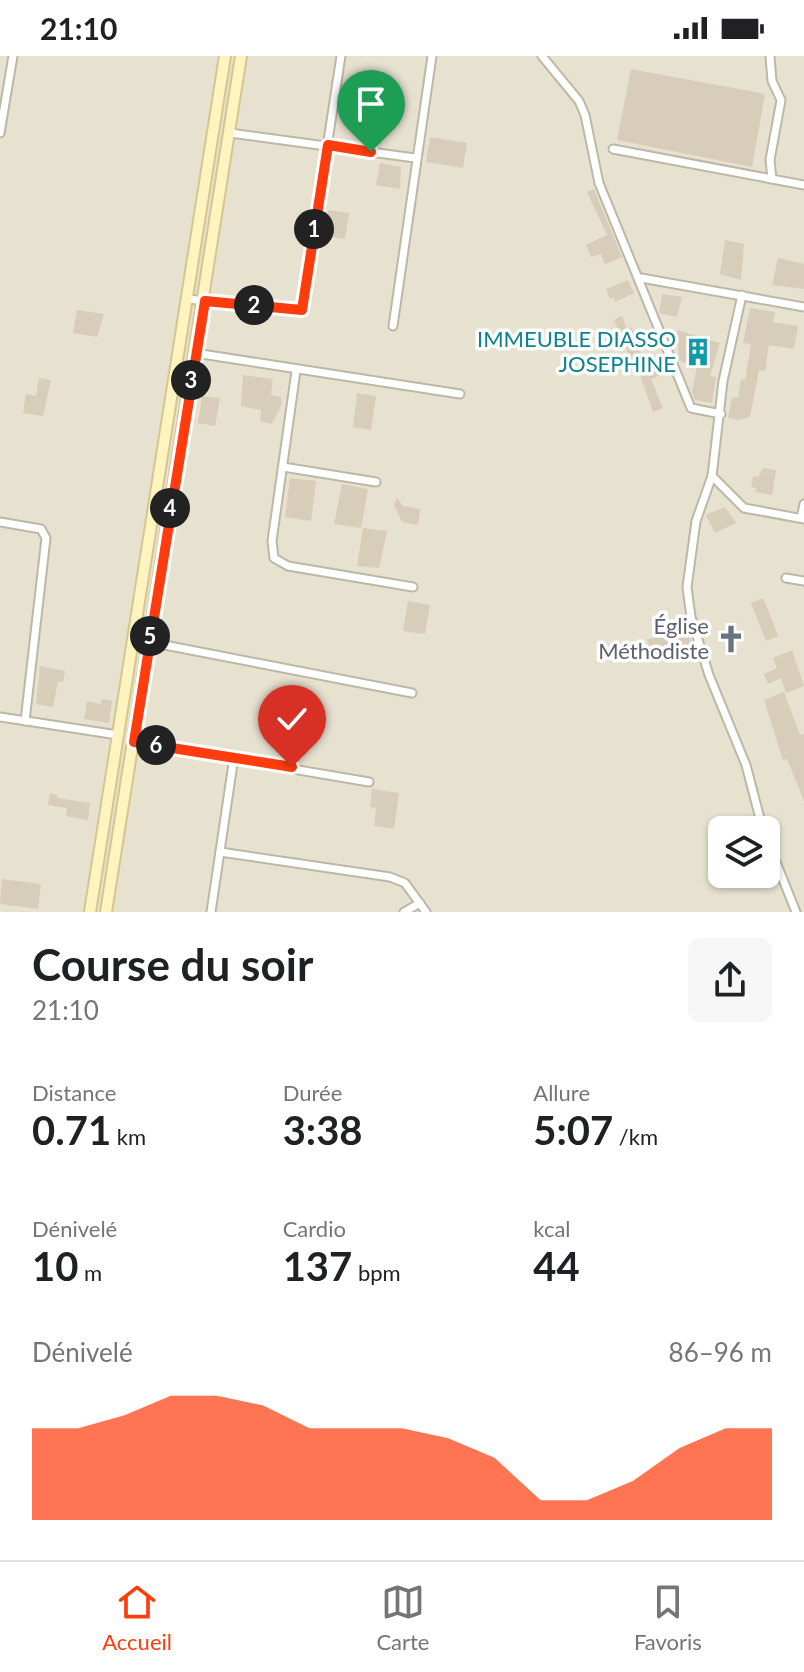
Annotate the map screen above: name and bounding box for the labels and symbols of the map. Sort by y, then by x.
pin [337,70,405,152]
pin: 1 [294,209,334,249]
pin: 2 [234,285,274,325]
place label: IMMEUBLE DIASSO JOSEPHINE [477,325,676,377]
building icon: IMMEUBLE DIASSO JOSEPHINE [683,337,713,367]
pin: 3 [171,360,211,400]
pin: 4 [150,488,190,528]
place label: Église Méthodiste [598,612,709,664]
pin: 5 [130,616,170,656]
church icon: Église Méthodiste [716,624,746,654]
pin [258,685,326,767]
pin: 6 [136,725,176,765]

